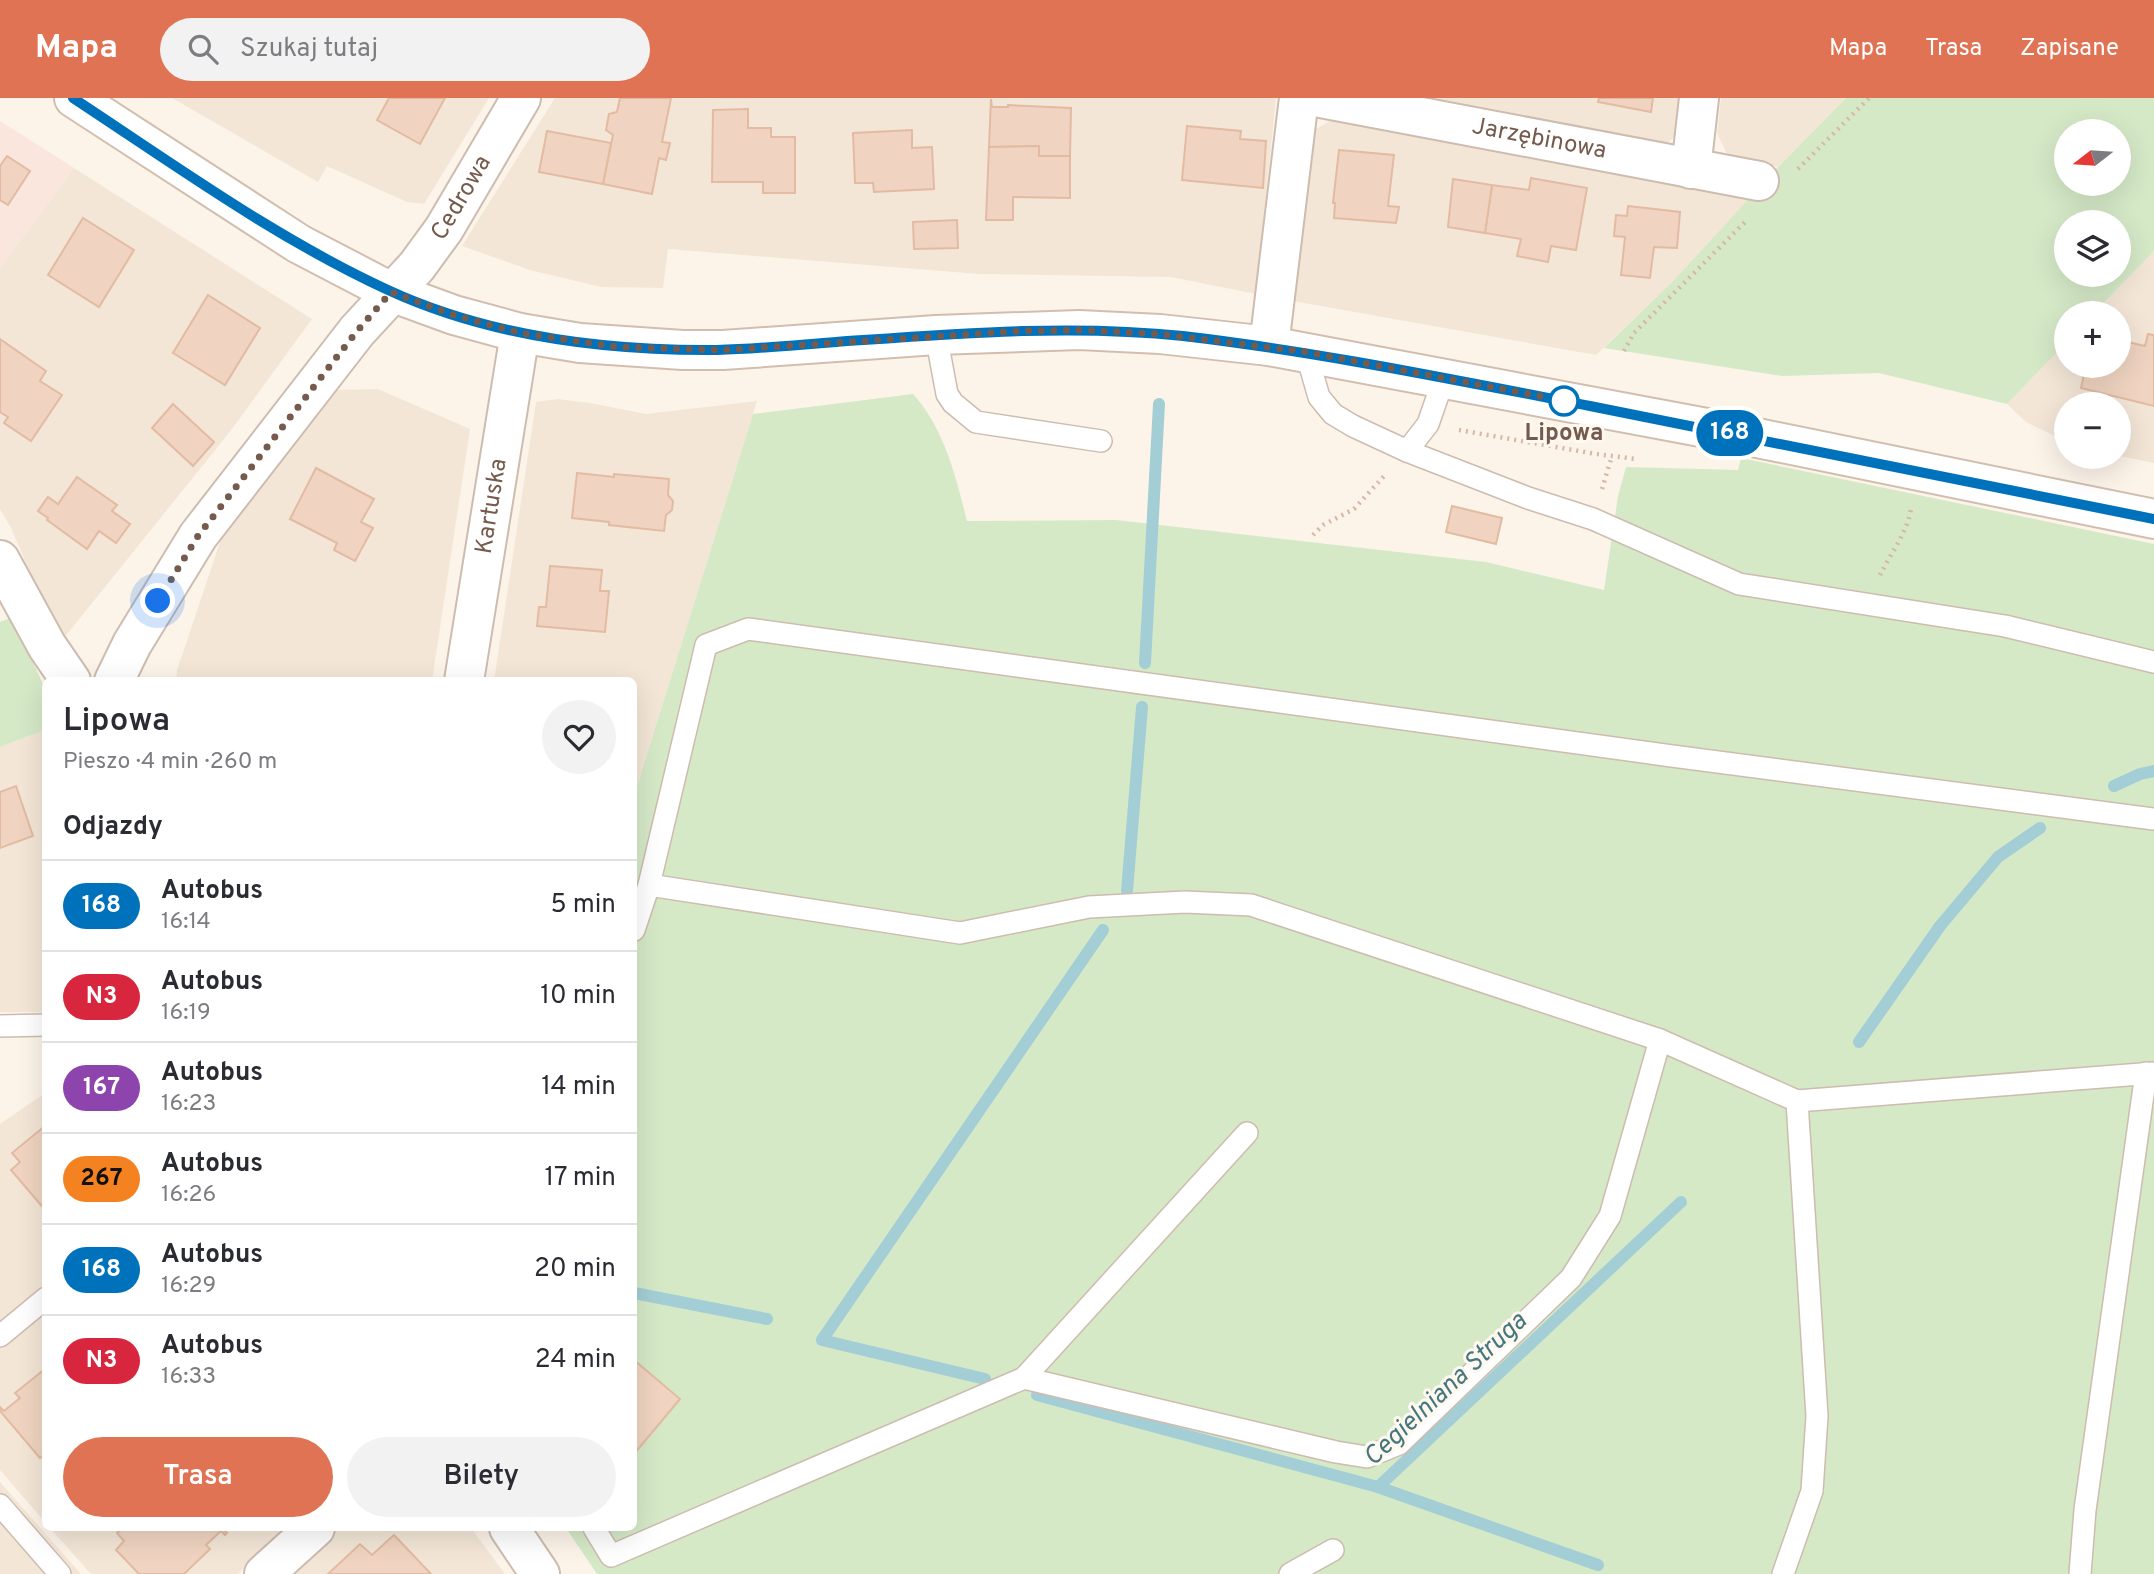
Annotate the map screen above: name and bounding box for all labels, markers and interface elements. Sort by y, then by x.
search box [160,18,650,81]
text: Mapa [35,28,118,70]
icon: search [184,30,222,68]
text: Szukaj tutaj [240,33,378,66]
text: Mapa [1829,34,1887,64]
text: Trasa [1925,34,1982,64]
text: Zapisane [2020,34,2119,64]
street label: Jarzębinowa [1469,112,1609,167]
north arrow [2054,119,2132,196]
map controls [2054,119,2131,469]
street label: Cedrowa [425,150,499,247]
button: layers [2054,210,2131,287]
button: + [2054,301,2131,378]
marker: Lipowa [1549,386,1579,416]
button: − [2054,392,2131,469]
line badge: 168 [1690,410,1770,456]
text: 168 [1710,418,1750,448]
place label: Lipowa [1525,419,1603,449]
street label: Kartuska [470,456,515,556]
your location [140,583,175,618]
button: heart [542,700,616,774]
text: Lipowa [63,701,170,743]
text: Pieszo · 4 min · 260 m [63,748,277,777]
text: Odjazdy [63,811,163,844]
text: Autobus [161,875,263,908]
text: 5 min [550,889,616,922]
text: 168 [82,891,121,921]
text: 16:14 [161,908,211,937]
text: Autobus [161,966,263,999]
text: 10 min [540,980,616,1013]
text: N3 [86,982,117,1012]
text: 16:19 [161,999,211,1028]
text: Autobus [161,1057,263,1090]
text: 14 min [541,1071,616,1104]
text: 167 [83,1073,120,1103]
text: 16:23 [161,1090,216,1119]
text: Autobus [161,1148,263,1181]
text: 17 min [544,1162,616,1195]
text: 267 [80,1164,123,1194]
text: 16:26 [161,1181,216,1210]
text: Autobus [161,1239,263,1272]
text: 20 min [534,1253,616,1286]
text: 168 [82,1255,121,1285]
text: 16:29 [161,1272,216,1301]
water label: Cegielniana Struga [1357,1305,1535,1474]
text: Autobus [161,1330,263,1363]
text: 24 min [535,1344,616,1377]
text: N3 [86,1346,117,1376]
text: 16:33 [161,1363,216,1392]
button: Trasa [63,1437,333,1517]
button: Bilety [347,1437,616,1517]

